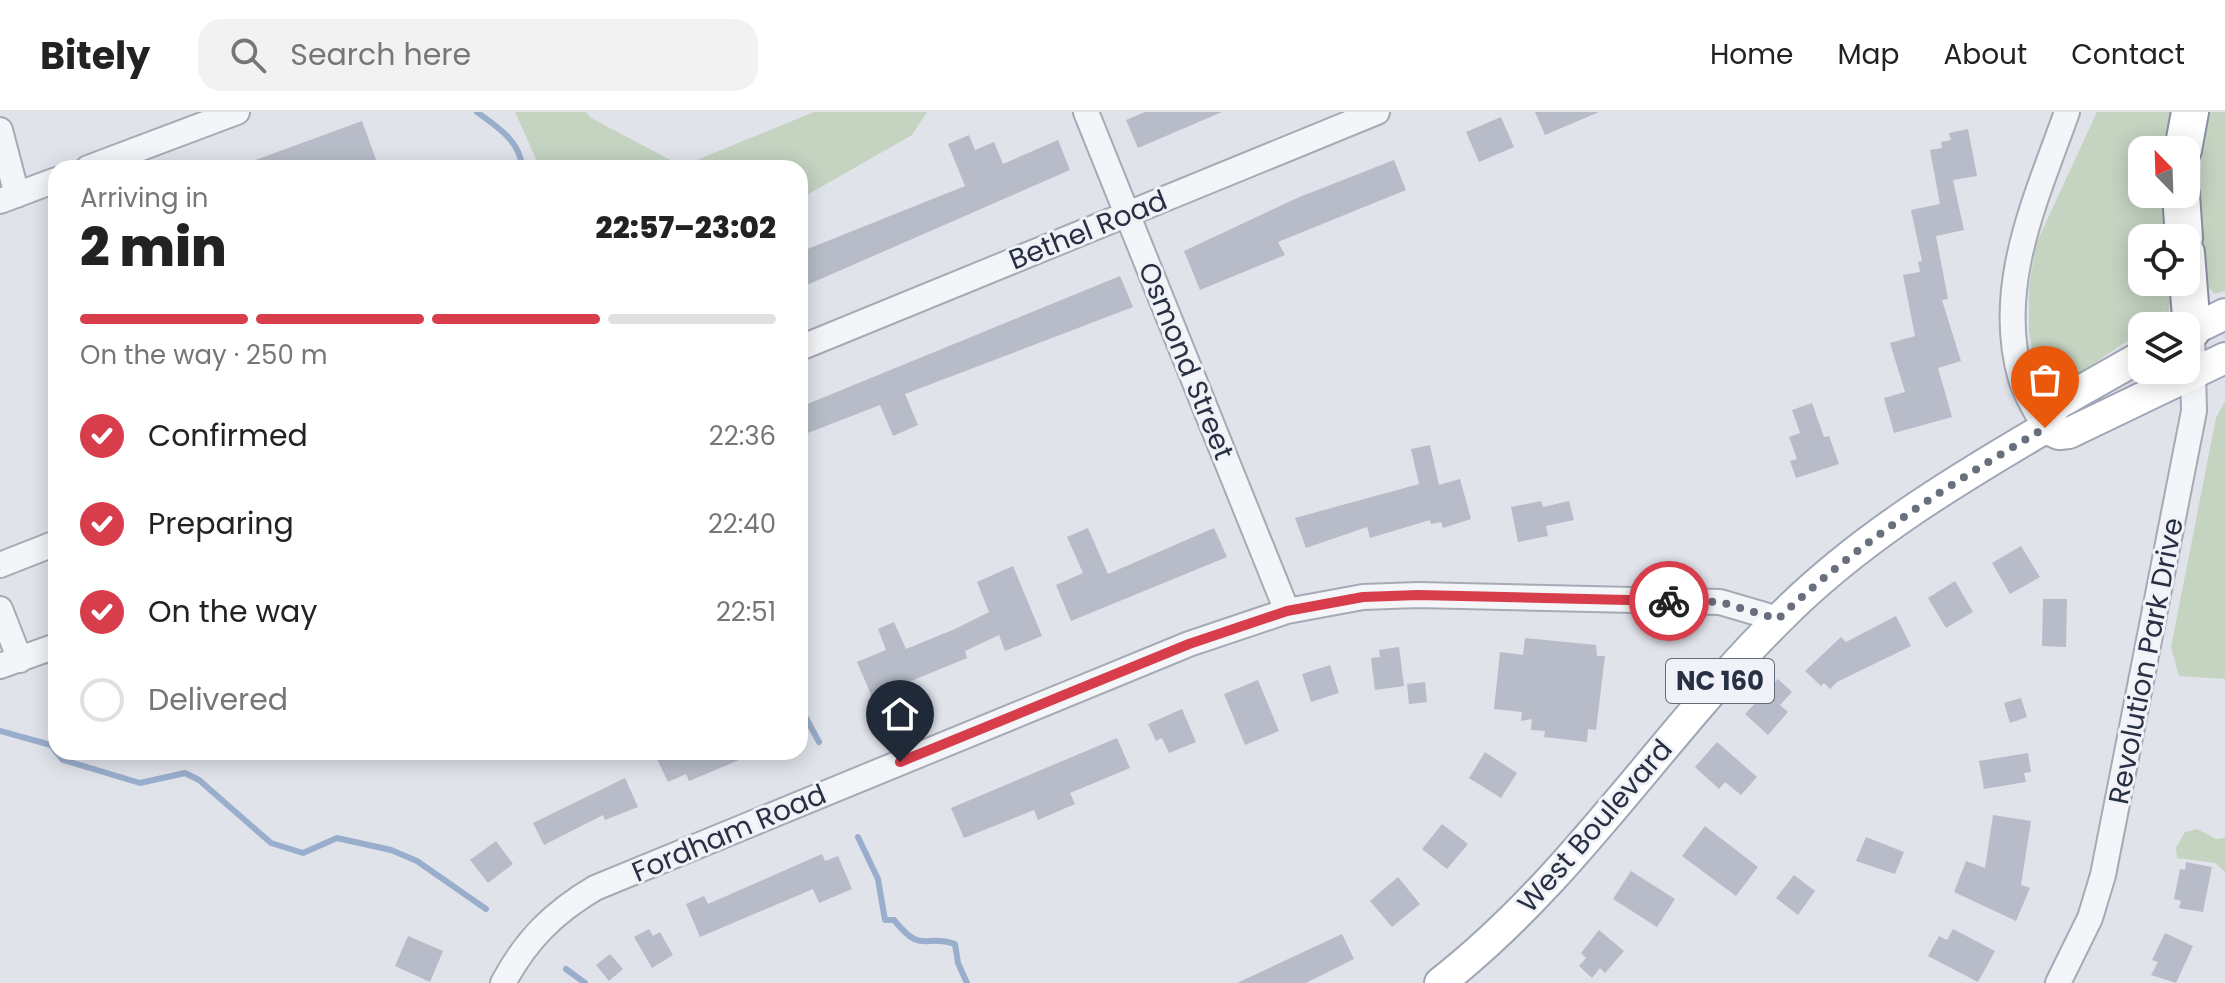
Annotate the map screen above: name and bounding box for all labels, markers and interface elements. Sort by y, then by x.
search box [198,19,758,91]
text: Bitely [40,29,150,82]
icon: search [226,33,270,77]
text: Search here [290,33,471,76]
text: Home [1710,35,1793,74]
text: Map [1837,35,1899,74]
text: About [1943,35,2027,74]
text: Contact [2071,35,2185,74]
north arrow [2128,136,2200,208]
map controls [2128,136,2200,384]
text: Arriving in [80,180,209,216]
street label: Bethel Road [1003,181,1173,279]
text: 22:57–23:02 [596,206,776,249]
text: 2 min [80,211,227,284]
button: locate [2128,224,2200,296]
street label: Osmond Street [1129,256,1243,466]
button: layers [2128,312,2200,384]
text: On the way · 250 m [80,337,327,373]
pin [2011,346,2079,428]
icon: bag [2023,358,2067,402]
icon: check [80,414,124,458]
text: Confirmed [148,414,308,457]
text: 22:36 [709,418,776,454]
icon: check [80,502,124,546]
text: Preparing [148,502,294,545]
text: 22:40 [708,506,776,542]
street label: Revolution Park Drive [2099,514,2193,808]
courier [1629,561,1709,641]
icon: bike [1647,579,1691,623]
icon: check [80,590,124,634]
text: On the way [148,590,317,633]
text: 22:51 [716,594,776,630]
road number: NC 160 [1666,659,1774,703]
text: Delivered [148,678,288,721]
pin [866,680,934,762]
icon: home [878,692,922,736]
street label: West Boulevard [1509,731,1681,921]
street label: Fordham Road [626,775,832,891]

